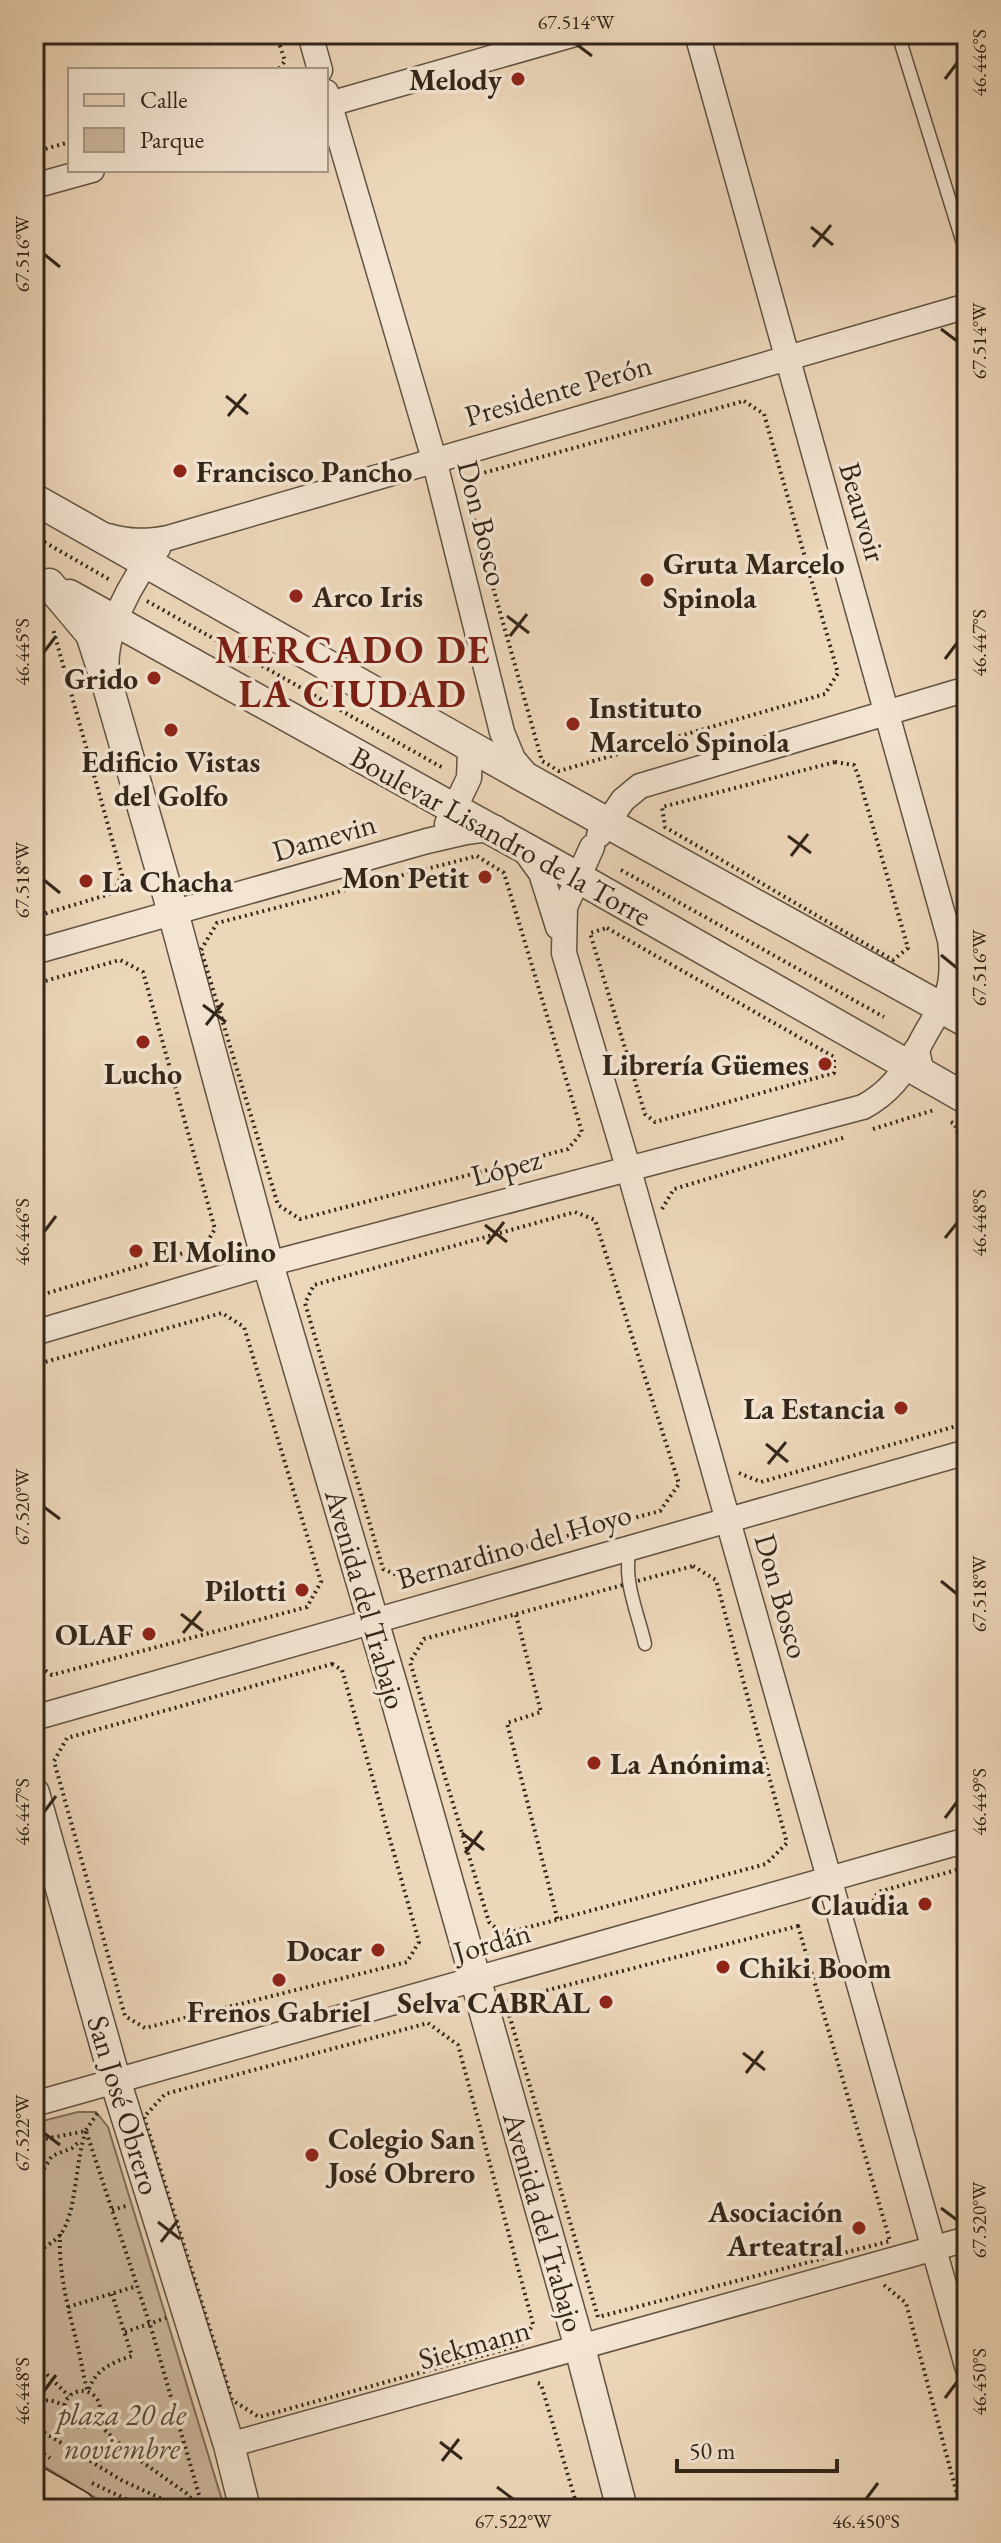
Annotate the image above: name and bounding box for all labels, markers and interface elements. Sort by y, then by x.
text: 67.514°W [538,9,615,35]
text: 46.446°S [966,29,992,97]
place label: Melody [409,60,503,99]
legend [68,68,328,172]
marker: Melody [509,70,527,88]
text: Calle [140,84,188,115]
text: Parque [140,124,204,155]
text: 67.516°W [9,215,35,292]
text: 67.514°W [966,302,992,379]
street label: Presidente Perón [460,345,656,435]
place label: Francisco Pancho [196,452,412,491]
street label: Don Bosco [449,456,517,590]
street label: Beauvoir [830,458,896,566]
marker: Francisco Pancho [171,462,189,480]
place label: Gruta Marcelo Spinola [663,544,845,617]
marker: Gruta Marcelo Spinola [638,571,656,589]
place label: Arco Iris [311,577,423,616]
marker: Arco Iris [287,587,305,605]
text: 46.447°S [966,609,992,677]
text: 46.445°S [9,618,35,686]
district label: MERCADO DE LA CIUDAD [215,625,491,718]
place label: Grido [64,659,138,698]
marker: Grido [145,669,163,687]
place label: Instituto Marcelo Spinola [589,688,790,761]
marker: Instituto Marcelo Spinola [564,715,582,733]
marker: Edificio Vistas del Golfo [162,721,180,739]
street label: Boulevar Lisandro de la Torre [344,737,658,935]
place label: Edificio Vistas del Golfo [82,742,260,815]
street label: Damevin [268,804,380,870]
text: 67.518°W [9,841,35,918]
place label: Mon Petit [342,858,470,897]
place label: La Chacha [102,862,234,901]
marker: Mon Petit [476,868,494,886]
marker: La Chacha [77,872,95,890]
text: 67.516°W [966,929,992,1006]
marker: Lucho [134,1033,152,1051]
place label: Librería Güemes [602,1045,809,1084]
place label: Lucho [104,1054,182,1093]
marker: Librería Güemes [816,1055,834,1073]
street label: López [467,1139,546,1195]
text: 46.448°S [966,1189,992,1257]
text: 46.446°S [9,1198,35,1266]
place label: El Molino [152,1232,276,1271]
marker: El Molino [127,1242,145,1260]
place label: La Estancia [743,1389,886,1428]
marker: La Estancia [892,1399,910,1417]
text: 67.520°W [9,1468,35,1545]
street label: Avenida del Trabajo [316,1484,416,1713]
street label: Bernardino del Hoyo [392,1494,636,1598]
street label: Don Bosco [746,1529,818,1663]
text: 67.518°W [966,1555,992,1632]
place label: Pilotti [205,1571,286,1610]
marker: Pilotti [293,1581,311,1599]
place label: OLAF [55,1615,133,1654]
marker: OLAF [140,1625,158,1643]
place label: La Anónima [610,1744,766,1783]
marker: La Anónima [585,1754,603,1772]
text: 46.449°S [966,1768,992,1836]
text: 46.447°S [9,1778,35,1846]
place label: Claudia [811,1885,910,1924]
marker: Claudia [916,1895,934,1913]
street label: Jordán [446,1912,535,1972]
place label: Docar [286,1931,363,1970]
marker: Docar [369,1941,387,1959]
place label: Chiki Boom [739,1948,891,1987]
marker: Chiki Boom [714,1958,732,1976]
marker: Frenos Gabriel [270,1971,288,1989]
place label: Selva CABRAL [397,1983,590,2022]
place label: Frenos Gabriel [187,1992,371,2031]
marker: Selva CABRAL [597,1993,615,2011]
street label: San José Obrero [78,2011,170,2199]
text: 67.522°W [9,2094,35,2171]
street label: Avenida del Trabajo [494,2107,594,2336]
place label: Colegio San José Obrero [325,2119,475,2192]
marker: Colegio San José Obrero [303,2146,321,2164]
text: 67.520°W [966,2181,992,2258]
place label: Asociación Arteatral [707,2192,843,2265]
marker: Asociación Arteatral [850,2219,868,2237]
street label: Siekmann [414,2309,534,2378]
text: 46.450°S [966,2348,992,2416]
text: 46.448°S [9,2357,35,2425]
park label: plaza 20 de noviembre [54,2395,187,2468]
scale bar [677,2423,837,2473]
text: 50 m [689,2435,736,2466]
text: 67.522°W [475,2508,552,2534]
text: 46.450°S [832,2508,900,2534]

